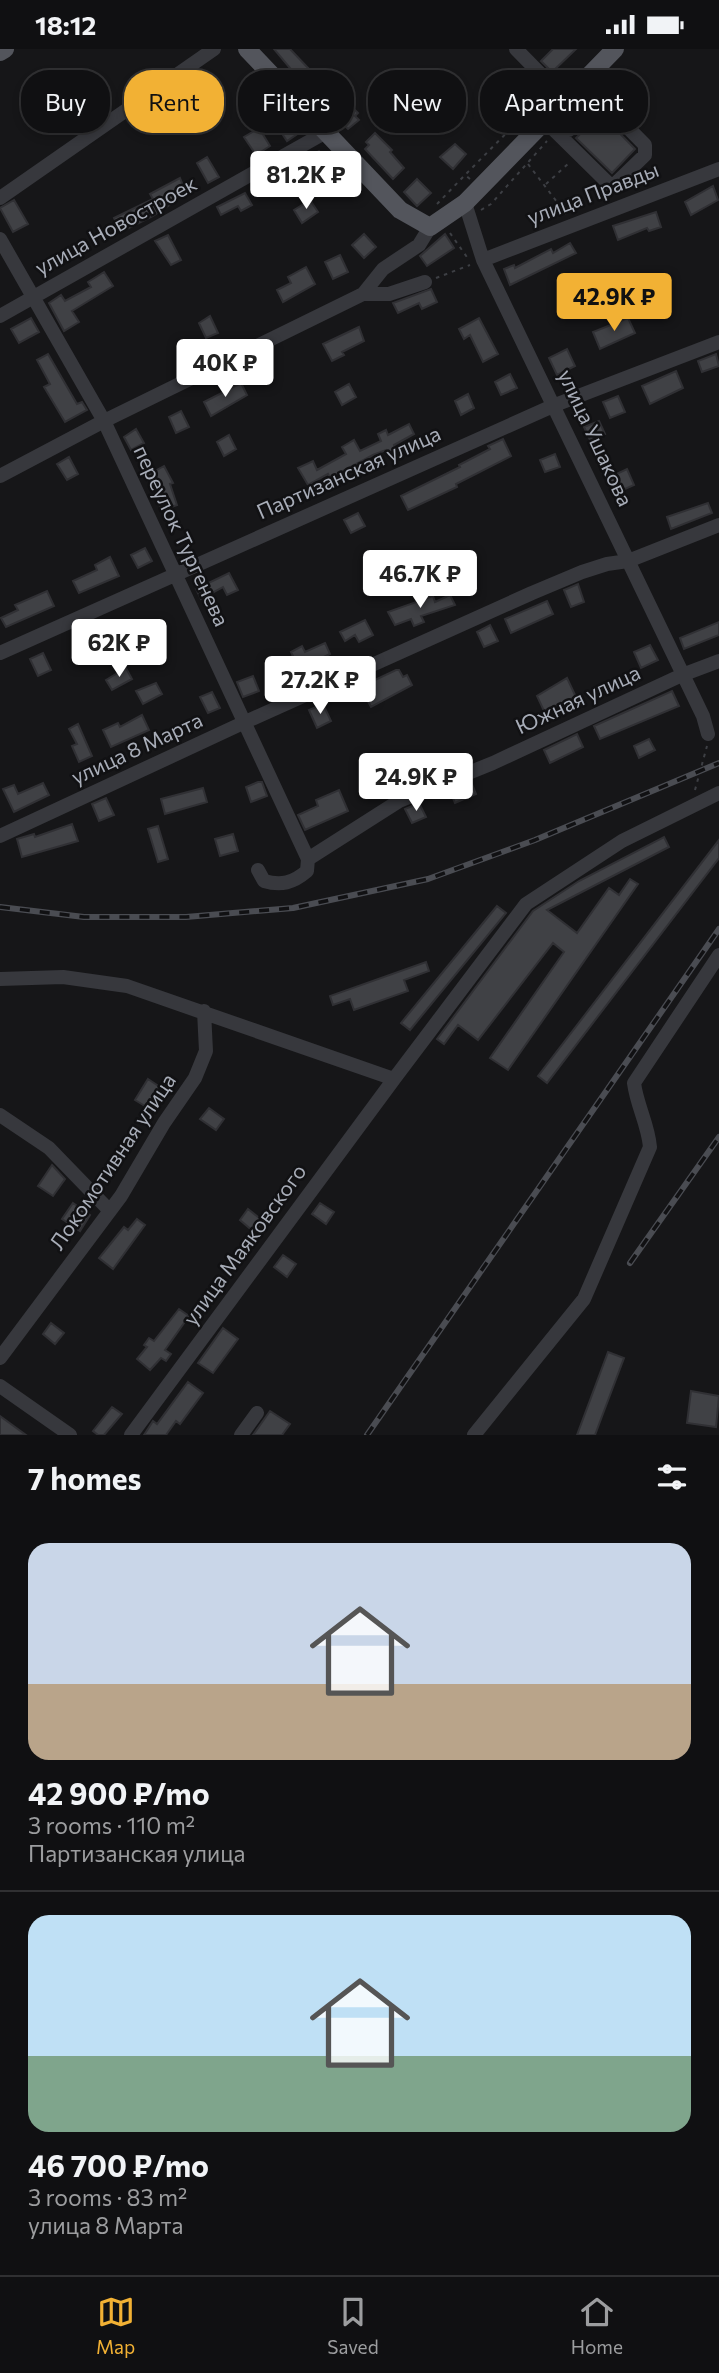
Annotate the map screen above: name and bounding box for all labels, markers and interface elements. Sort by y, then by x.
text: 18:12 [35,9,96,40]
chip: Buy [21,70,110,133]
chip: Rent [124,70,224,133]
chip: Filters [238,70,354,133]
chip: New [368,70,466,133]
chip: Apartment [480,70,648,133]
pin: 81.2K ₽ [241,151,371,211]
street label: улица Правды [523,156,662,229]
text: 81.2K ₽ [266,160,346,188]
street label: улица Новостроек [30,170,200,279]
pin: 42.9K ₽ [549,273,679,333]
text: 42.9K ₽ [573,282,655,310]
pin: 40K ₽ [176,339,274,399]
text: 40K ₽ [192,348,258,376]
street label: улица Ушакова [554,365,639,510]
street label: Партизанская улица [253,420,444,523]
street label: переулок Тургенева [129,441,235,630]
pin: 46.7K ₽ [355,551,485,610]
text: 46.7K ₽ [379,559,461,587]
pin: 62K ₽ [70,619,168,679]
text: 62K ₽ [88,628,150,656]
pin: 27.2K ₽ [255,657,385,716]
street label: Южная улица [511,659,644,738]
text: 27.2K ₽ [281,665,359,693]
street label: улица 8 Марта [67,706,206,789]
pin: 24.9K ₽ [351,753,481,813]
text: 24.9K ₽ [375,762,457,790]
street label: Локомотивная улица [43,1068,180,1254]
street label: улица Маяковского [177,1159,311,1330]
icon: filters [653,1458,691,1496]
text: 7 homes [28,1459,141,1496]
icon: home [297,1588,423,1714]
text: 42 900 ₽/mo [28,1774,210,1811]
text: 3 rooms · 110 m² [28,1811,195,1839]
text: Партизанская улица [28,1839,246,1867]
icon: home [297,1960,423,2086]
text: 46 700 ₽/mo [28,2146,209,2183]
text: 3 rooms · 83 m² [28,2183,187,2211]
text: улица 8 Марта [28,2211,183,2239]
tab: Map [96,2293,135,2358]
tab: Saved [327,2293,379,2358]
tab: Home [571,2293,623,2358]

